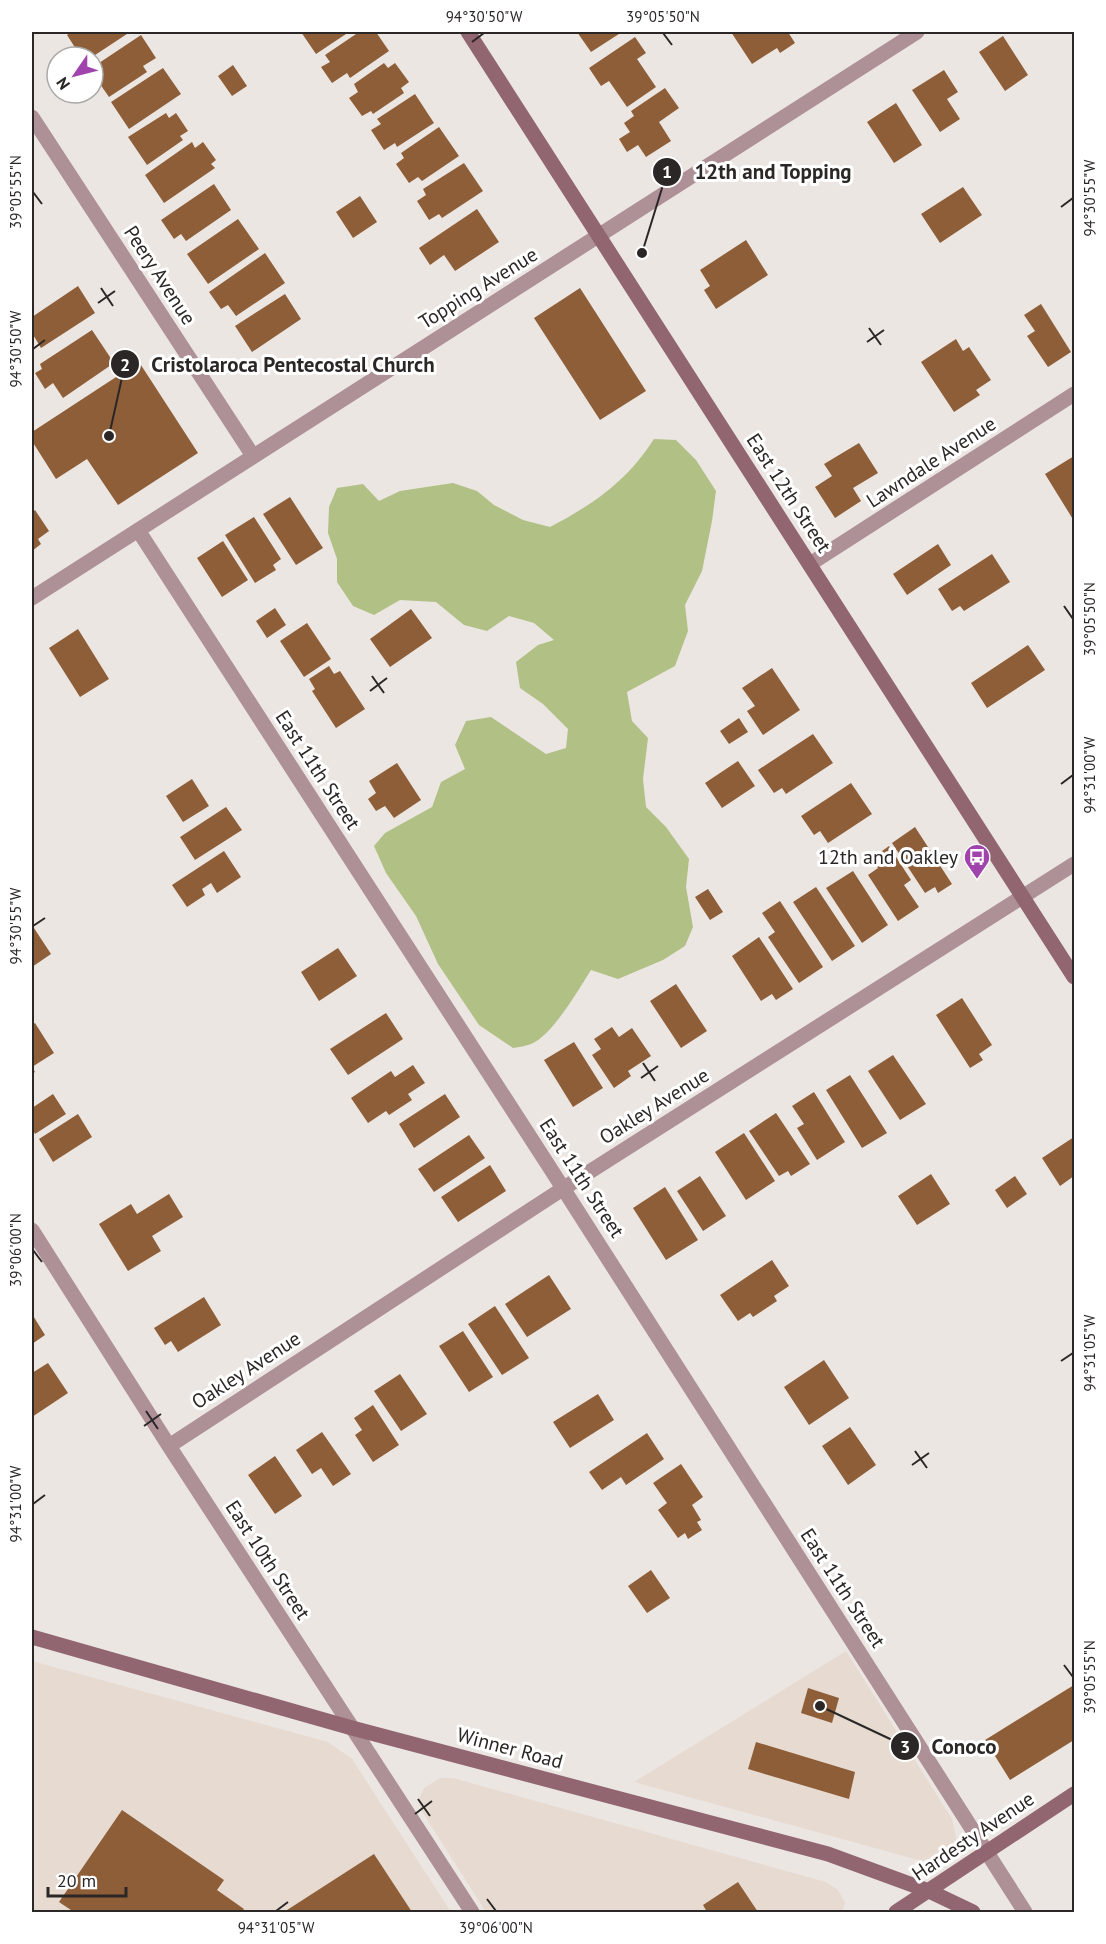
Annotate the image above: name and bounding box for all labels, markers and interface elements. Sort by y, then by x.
text: 94°30'50"W [446,7,523,26]
text: 39°05'50"N [626,7,700,26]
north arrow [45,45,105,105]
text: N [52,74,74,94]
callout: 12th and Topping [652,152,864,191]
text: 39°05'55"N [6,155,25,229]
text: 12th and Topping [694,158,852,185]
text: 94°30'55"W [1080,159,1099,236]
text: 1 [662,160,672,183]
street label: Peery Avenue [118,220,202,330]
street label: Topping Avenue [414,241,542,335]
text: 94°30'50"W [6,310,25,387]
callout: Cristolaroca Pentecostal Church [110,345,447,384]
text: Cristolaroca Pentecostal Church [151,351,435,378]
text: 2 [120,353,130,376]
street label: Lawndale Avenue [861,410,1001,514]
street label: East 12th Street [741,428,837,558]
text: 39°05'50"N [1080,582,1099,656]
street label: East 11th Street [270,705,366,835]
text: 94°31'00"W [1080,736,1099,813]
bus stop icon: 12th and Oakley [962,842,992,880]
place label: 12th and Oakley [818,844,959,870]
text: 94°30'55"W [6,887,25,964]
street label: Oakley Avenue [594,1062,714,1150]
street label: East 11th Street [534,1113,630,1243]
text: 39°06'00"N [6,1213,25,1287]
text: 94°31'05"W [1080,1314,1099,1391]
street label: Oakley Avenue [187,1325,305,1415]
text: 94°31'00"W [6,1465,25,1542]
street label: East 10th Street [220,1495,316,1625]
street label: East 11th Street [795,1523,891,1653]
text: 39°05'55"N [1080,1640,1099,1714]
street label: Winner Road [454,1721,566,1775]
callout: Conoco [890,1727,1009,1766]
text: Conoco [932,1733,997,1760]
text: 3 [900,1735,910,1758]
street label: Hardesty Avenue [907,1786,1039,1886]
scale bar [48,1860,126,1898]
text: 20 m [57,1869,96,1892]
text: 94°31'05"W [238,1918,315,1937]
text: 39°06'00"N [459,1918,533,1937]

